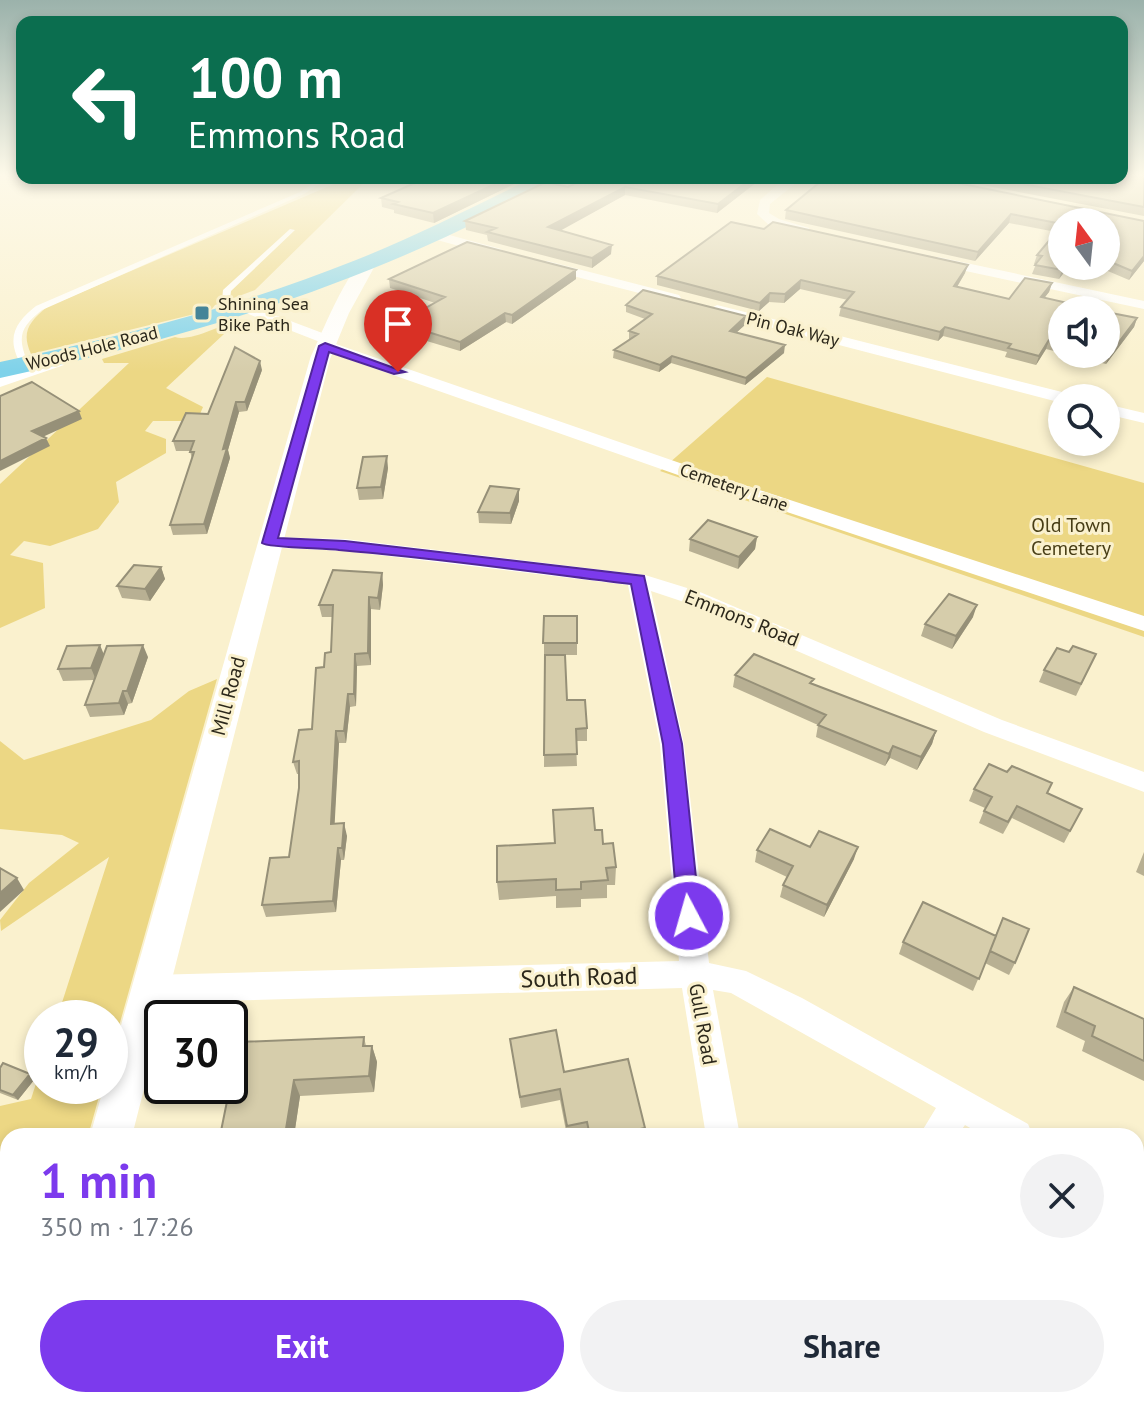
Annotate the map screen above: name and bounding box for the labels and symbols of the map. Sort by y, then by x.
north arrow [1048,208,1120,280]
pin [364,290,432,372]
place label: Shining Sea Bike Path [218,292,309,336]
marker: Shining Sea Bike Path [193,304,211,322]
street label: Pin Oak Way [744,306,842,352]
street label: Woods Hole Road [24,321,160,375]
street label: Cemetery Lane [677,458,791,516]
park label: Old Town Cemetery [1031,512,1112,561]
street label: Emmons Road [681,583,803,653]
street label: Mill Road [205,654,251,738]
position arrow [647,874,731,958]
street label: South Road [520,959,638,995]
street label: Gull Road [683,981,723,1067]
speed limit sign: 30 [144,1000,248,1104]

